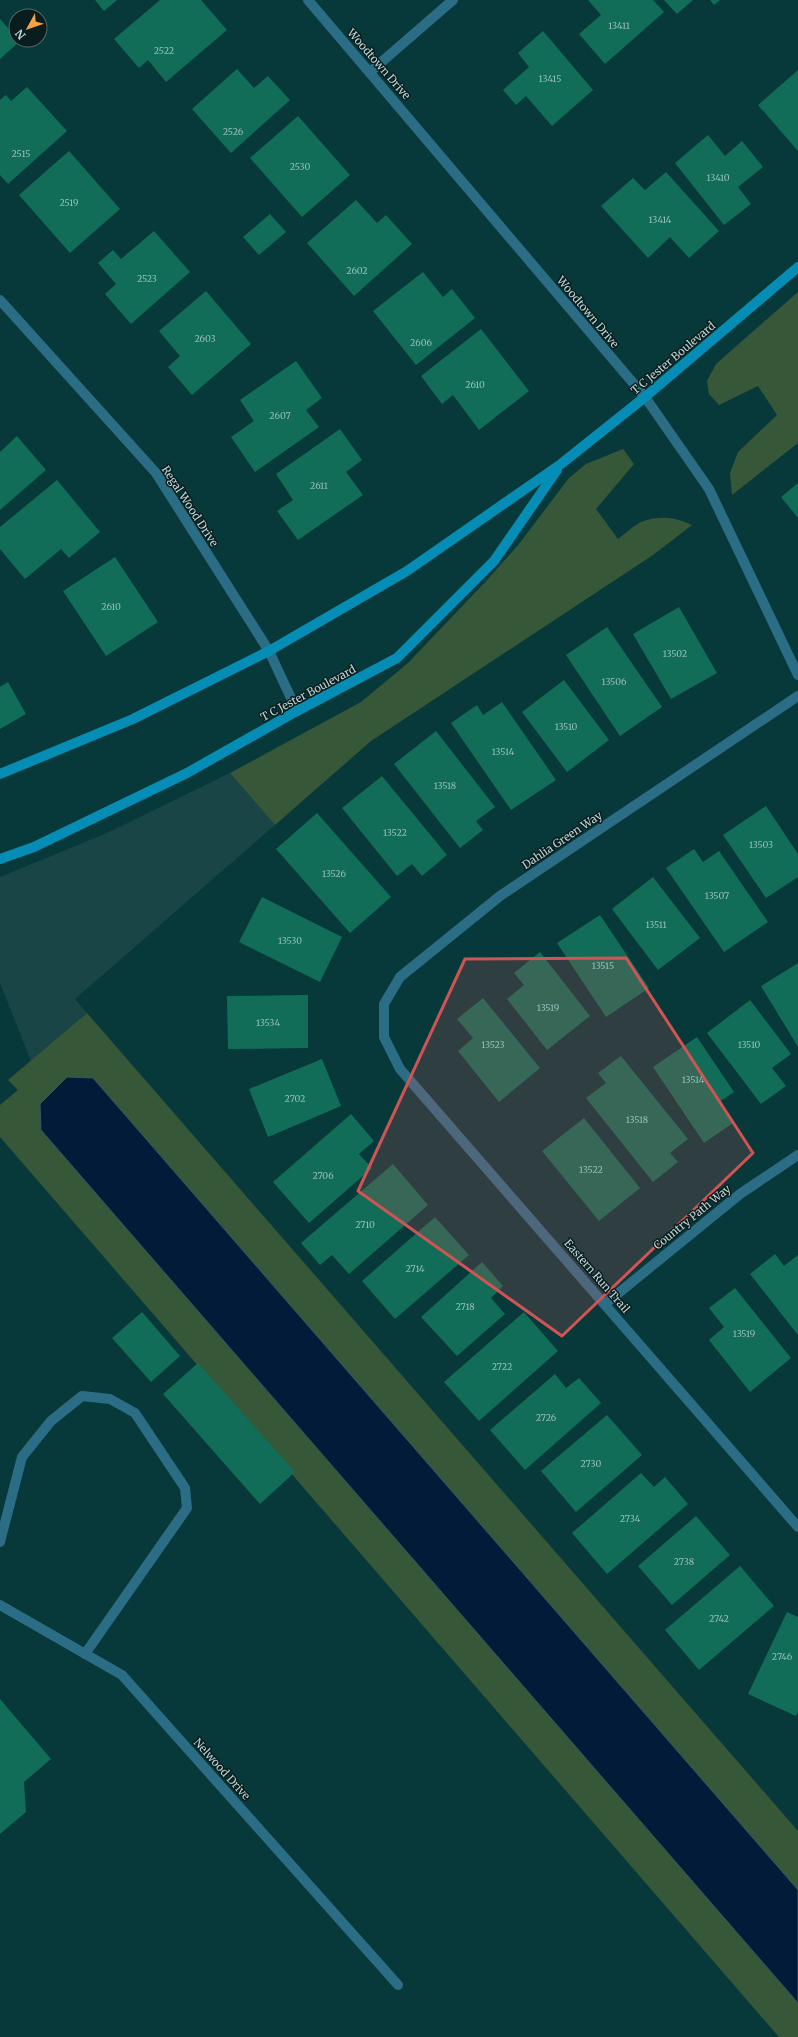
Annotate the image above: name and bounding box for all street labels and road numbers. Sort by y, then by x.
street label: Woodtown Drive [344,25,414,102]
street label: Woodtown Drive [553,273,622,351]
street label: T C Jester Boulevard [628,318,718,397]
street label: Regal Wood Drive [159,463,222,549]
street label: T C Jester Boulevard [258,662,358,724]
street label: Dahlia Green Way [519,808,605,872]
street label: Country Path Way [651,1181,734,1252]
street label: Eastern Run Trail [561,1236,633,1316]
street label: Nelwood Drive [191,1735,253,1803]

